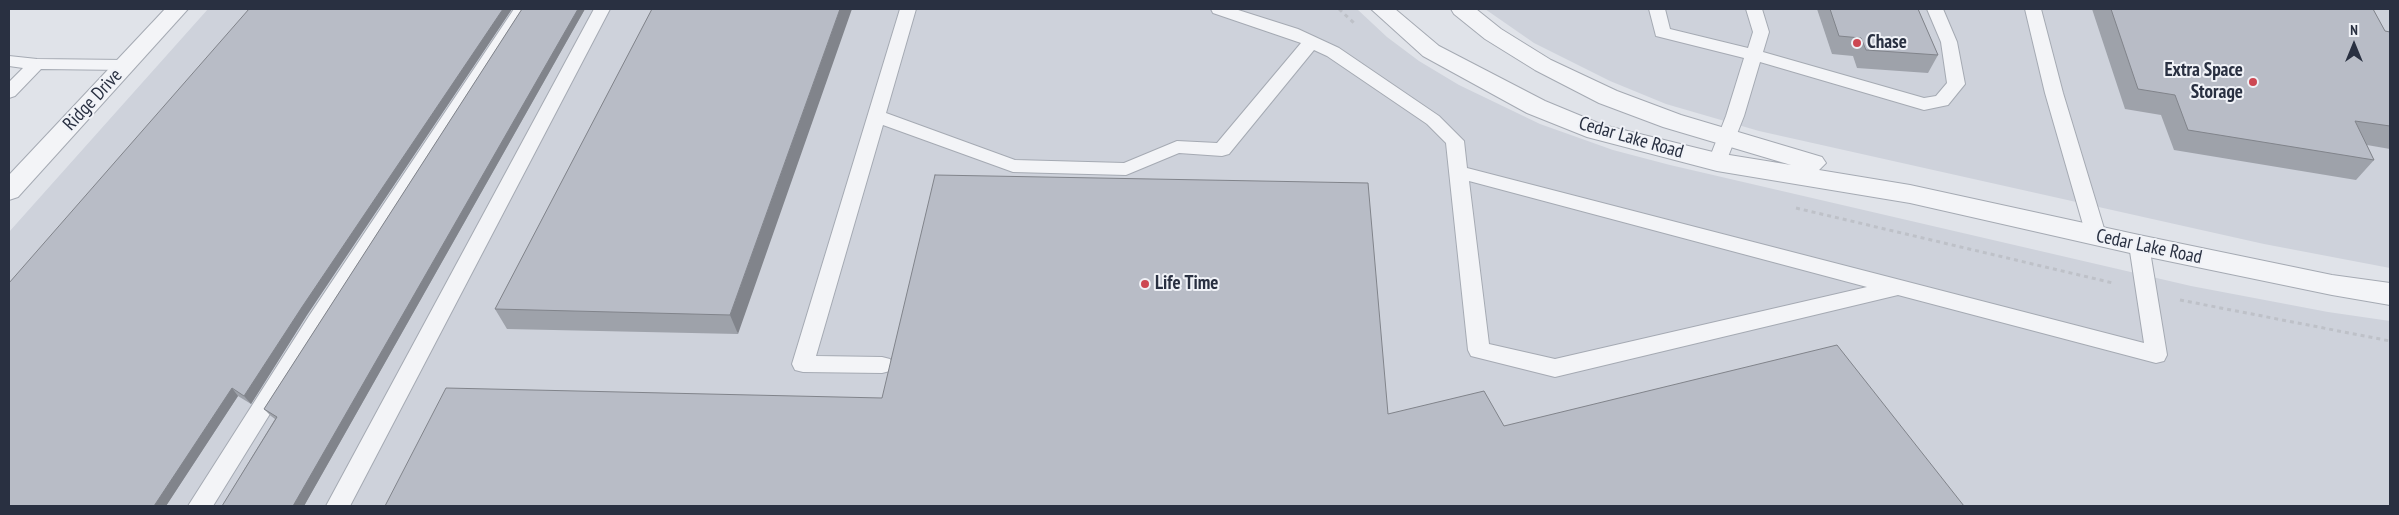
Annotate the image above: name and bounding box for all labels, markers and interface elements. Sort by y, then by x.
north arrow [2329,20,2379,70]
text: N [2350,21,2358,39]
place label: Chase [1867,32,1907,54]
marker: Chase [1851,37,1863,49]
place label: Extra Space Storage [2164,60,2243,104]
street label: Ridge Drive [59,64,127,136]
marker: Extra Space Storage [2247,76,2259,88]
street label: Cedar Lake Road [1576,112,1686,164]
street label: Cedar Lake Road [2094,225,2204,269]
place label: Life Time [1155,273,1218,295]
marker: Life Time [1139,278,1151,290]

